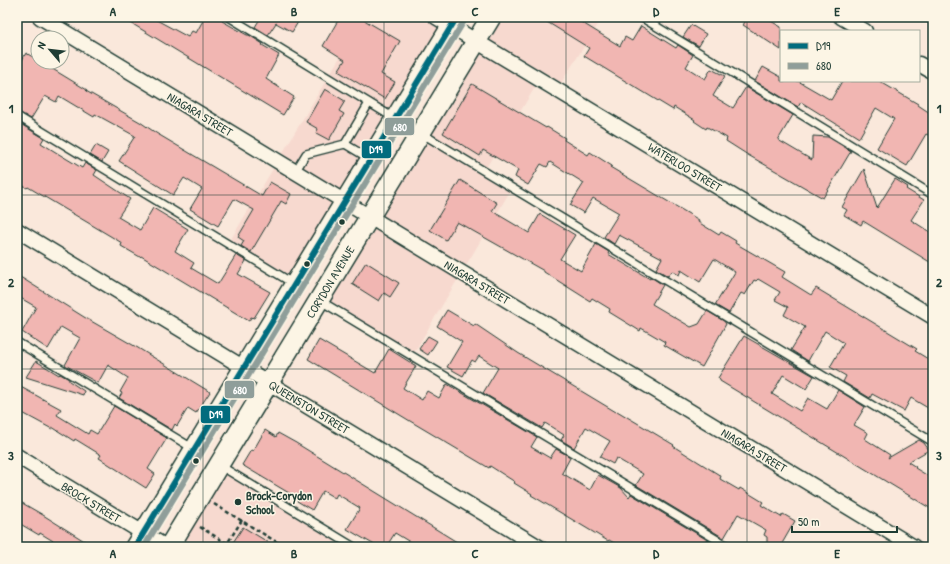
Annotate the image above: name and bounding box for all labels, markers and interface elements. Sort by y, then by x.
text: A [110,2,117,20]
text: B [291,2,298,20]
text: C [471,2,479,20]
text: D [653,2,660,20]
text: E [834,2,840,20]
north arrow [30,30,70,70]
legend [780,30,920,82]
text: D19 [816,37,831,54]
text: N [34,39,49,51]
text: 680 [816,57,831,74]
street label: NIAGARA STREET [164,88,236,140]
text: 1 [9,99,14,117]
text: 1 [937,99,942,117]
line badge: 680 [384,117,415,136]
text: 680 [393,120,407,134]
street label: WATERLOO STREET [645,138,725,196]
line badge: D19 [361,140,392,159]
text: D19 [369,142,383,156]
unlabelled marker [337,217,347,227]
street label: CORYDON AVENUE [302,242,359,321]
street label: NIAGARA STREET [441,256,513,308]
unlabelled marker [302,259,312,269]
text: 2 [8,273,15,291]
text: 2 [936,273,943,291]
street label: QUEENSTON STREET [266,376,353,438]
line badge: 680 [224,380,255,399]
text: 680 [233,383,247,397]
line badge: D19 [200,405,231,424]
text: D19 [209,407,223,421]
street label: NIAGARA STREET [718,424,790,476]
text: 3 [8,446,14,464]
text: 3 [936,446,942,464]
unlabelled marker [191,456,201,466]
street label: BROCK STREET [58,478,124,527]
place label: Brock-Corydon School [246,487,313,518]
marker: Brock-Corydon School [233,497,243,507]
scale bar [792,508,897,534]
text: 50 m [798,513,819,530]
text: A [110,544,117,562]
text: B [291,544,298,562]
text: C [471,544,479,562]
text: D [653,544,660,562]
text: E [834,544,840,562]

